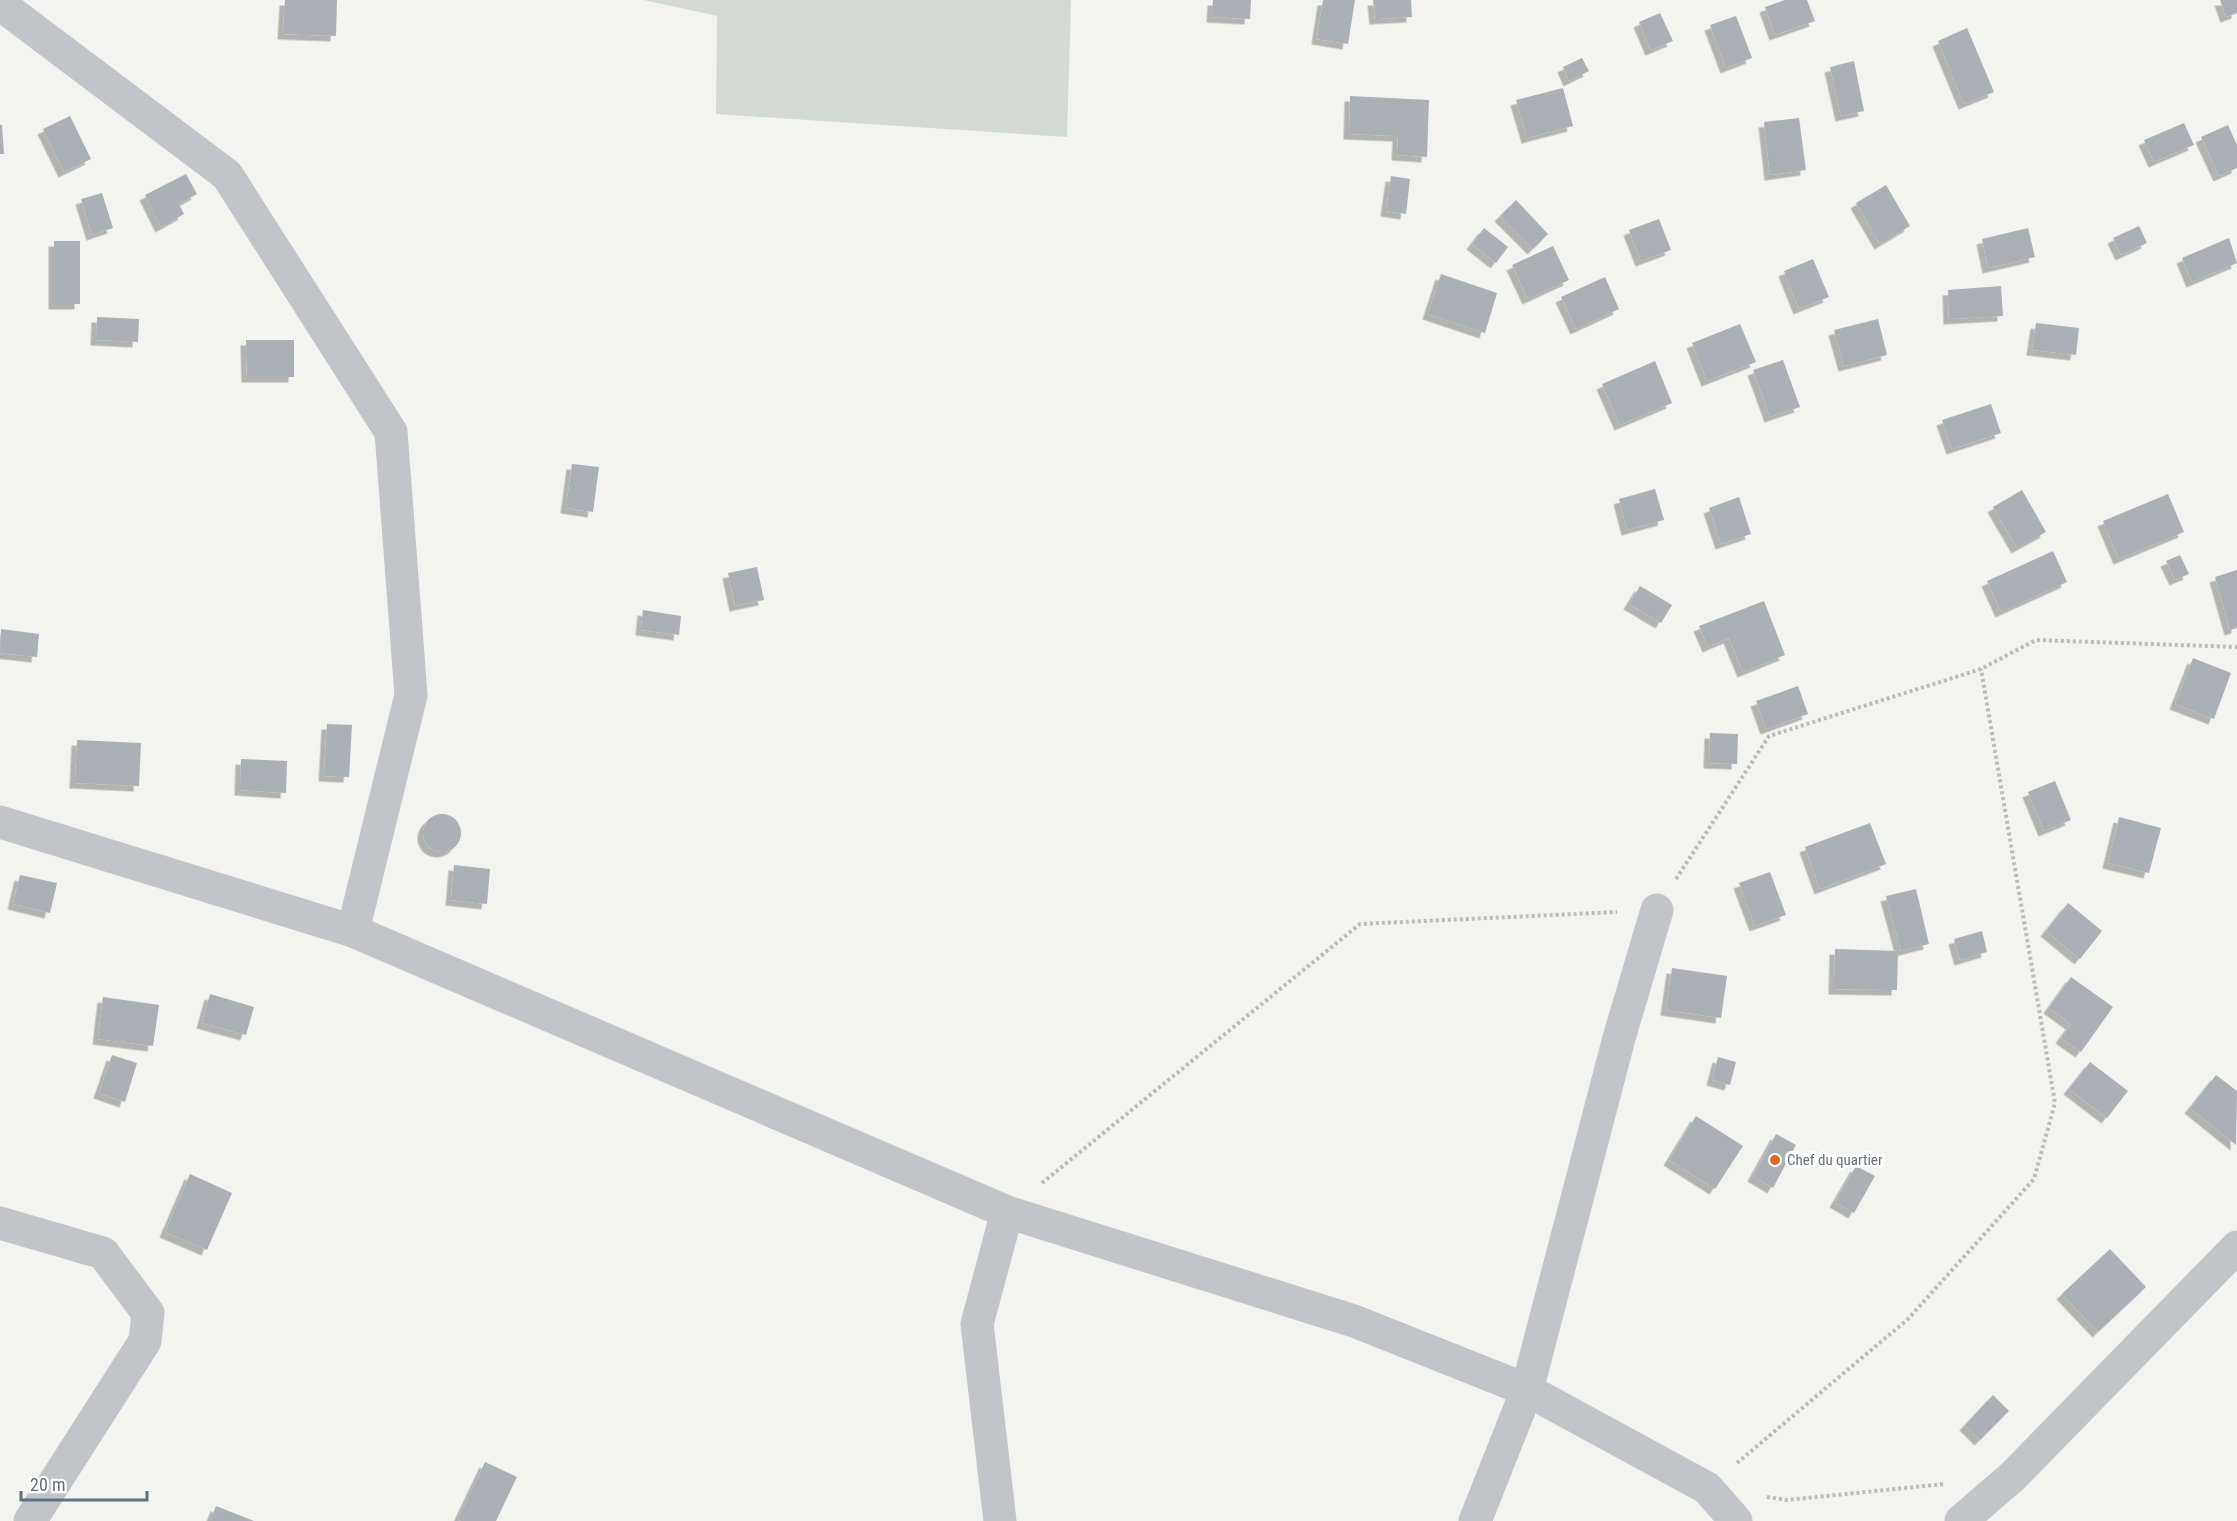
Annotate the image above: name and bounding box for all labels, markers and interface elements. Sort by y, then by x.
place label: Chef du quartier [1787,1151,1883,1169]
marker: Chef du quartier [1768,1153,1782,1167]
scale bar [21,1464,147,1502]
text: 20 m [30,1474,65,1495]

